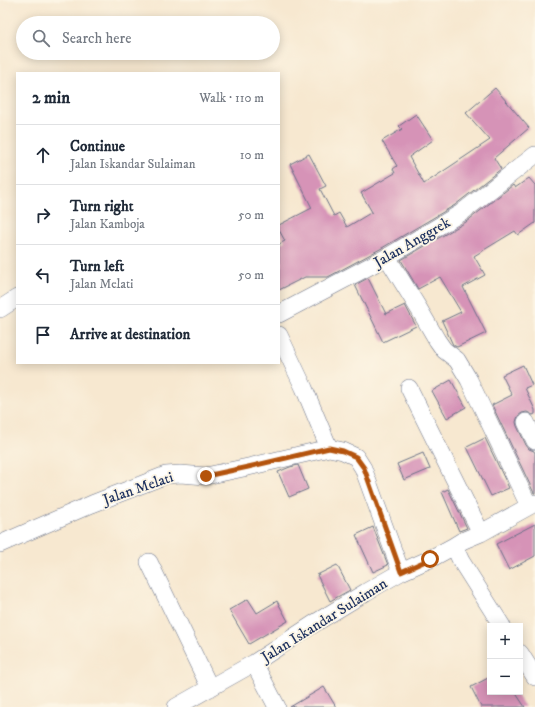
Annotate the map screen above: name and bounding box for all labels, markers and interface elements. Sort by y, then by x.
search box [16,16,280,60]
icon: search [30,27,52,49]
text: Search here [62,29,131,48]
text: 2 min [32,87,70,109]
text: Walk · 110 m [199,90,264,106]
text: Continue [70,137,125,156]
icon: ahead [32,144,54,166]
text: 10 m [240,147,264,163]
text: Jalan Iskandar Sulaiman [70,156,195,172]
text: Turn right [70,197,133,216]
icon: right [32,204,54,226]
text: 50 m [238,207,264,223]
street label: Jalan Anggrek [369,213,454,273]
text: Jalan Kamboja [70,216,145,232]
text: Turn left [70,257,124,276]
icon: left [32,264,54,286]
text: 50 m [238,267,264,283]
text: Jalan Melati [70,276,133,292]
icon: arrive [32,324,54,346]
text: Arrive at destination [70,325,190,344]
route end [197,467,215,485]
street label: Jalan Melati [99,468,176,510]
route start [421,550,439,568]
street label: Jalan Iskandar Sulaiman [256,574,391,668]
map controls [487,623,523,695]
button: + [487,623,523,659]
button: − [487,659,523,695]

